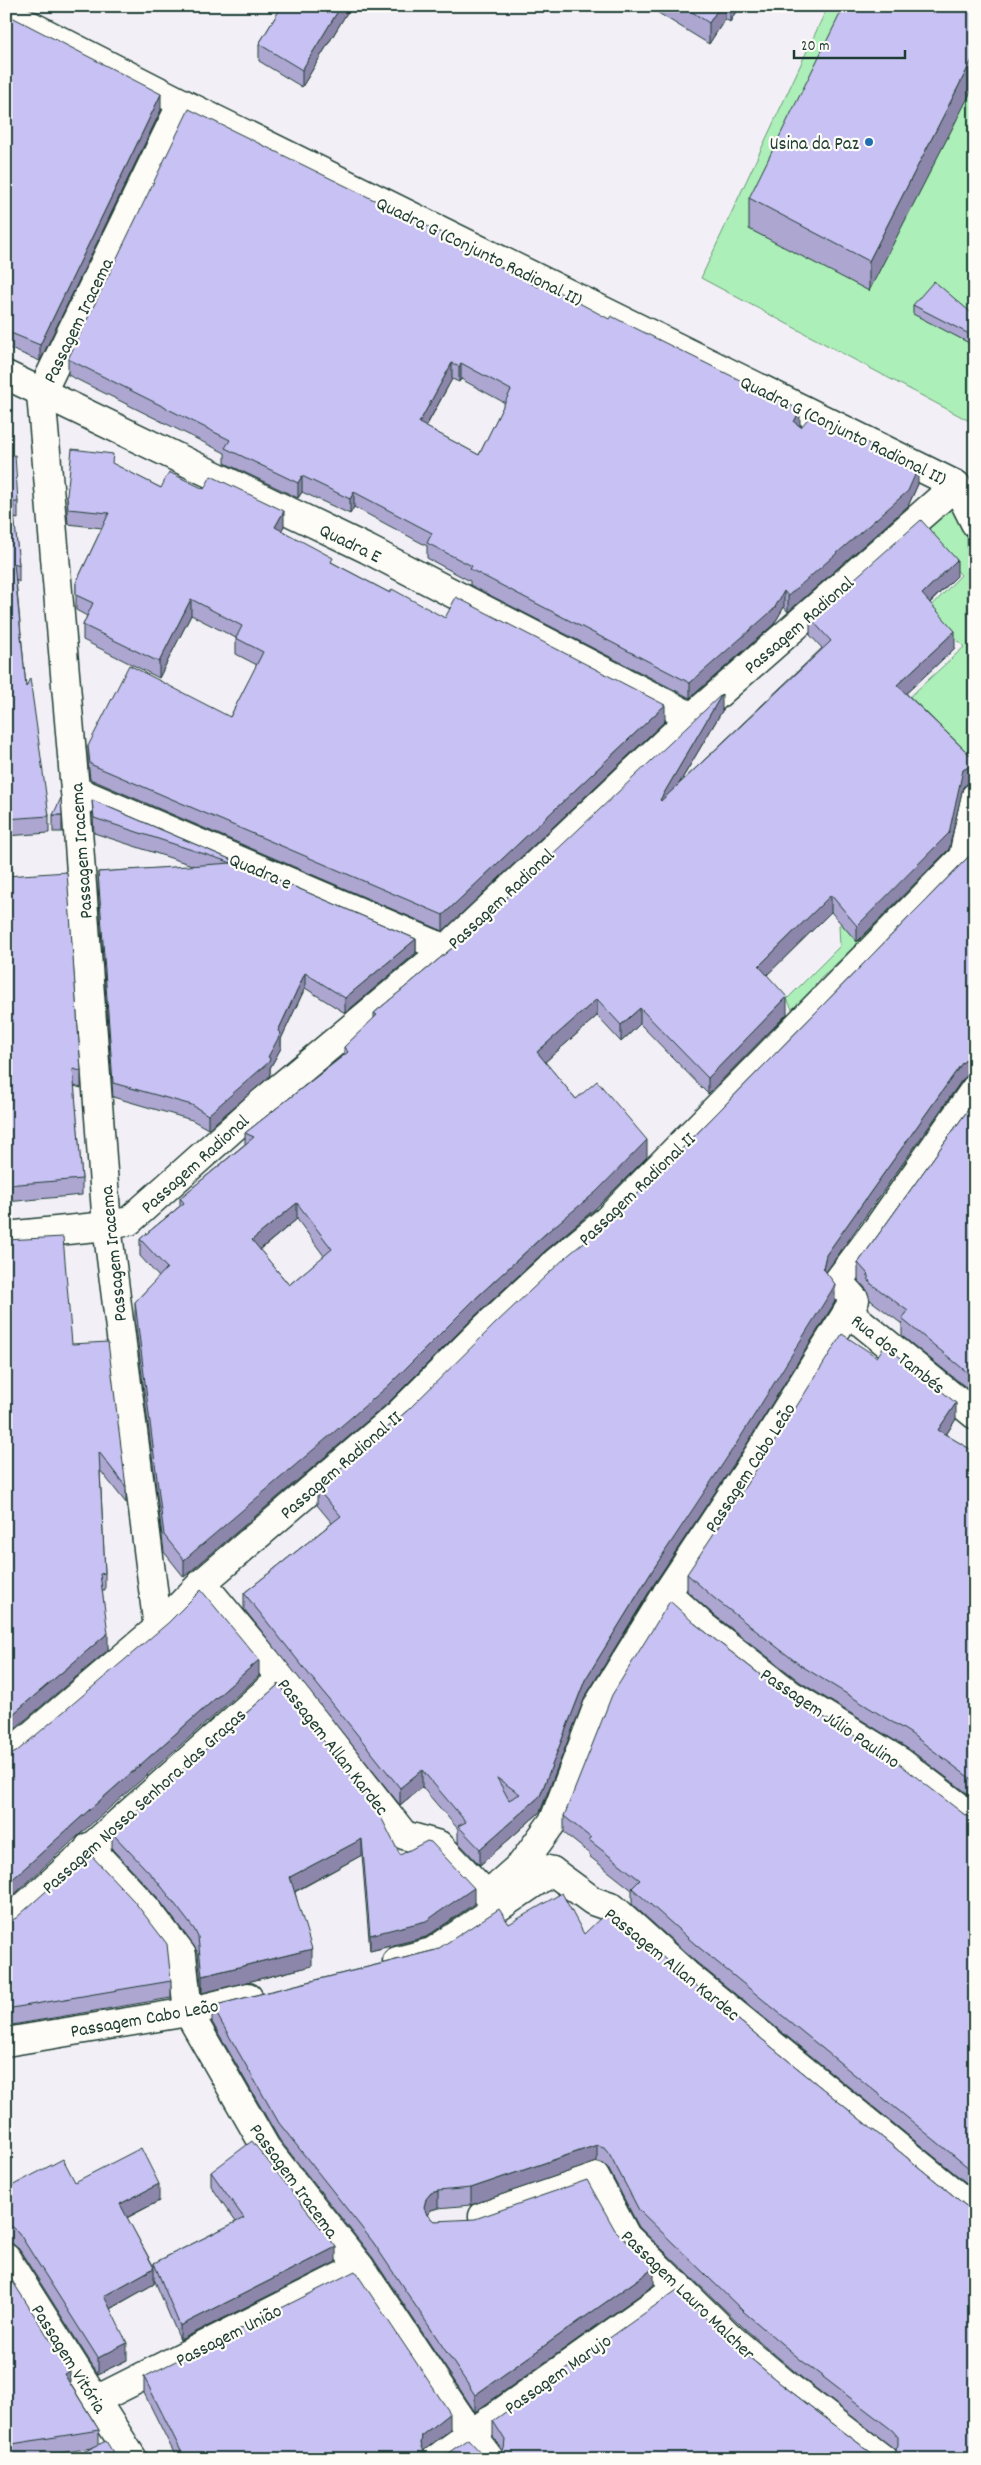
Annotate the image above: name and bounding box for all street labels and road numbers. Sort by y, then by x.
street label: Quadra G (Conjunto Radional II) [371,191,586,315]
street label: Passagem Iracema [38,253,123,389]
street label: Quadra G (Conjunto Radional II) [735,370,950,494]
street label: Quadra E [314,519,385,572]
street label: Passagem Radional [739,571,861,682]
street label: Passagem Iracema [65,781,102,920]
street label: Passagem Radional [443,843,562,957]
street label: Quadra e [224,848,295,898]
street label: Passagem Radional [136,1109,257,1222]
street label: Passagem Radional II [574,1127,703,1254]
street label: Passagem Iracema [95,1183,136,1323]
street label: Rua dos Tambés [844,1309,950,1402]
street label: Passagem Cabo Leão [700,1399,804,1539]
street label: Passagem Radional II [275,1406,409,1527]
street label: Passagem Júlio Paulino [754,1663,904,1777]
street label: Passagem Allan Kardec [269,1674,393,1823]
street label: Passagem Nossa Senhora das Graças [37,1703,254,1902]
street label: Passagem Allan Kardec [597,1902,744,2029]
street label: Passagem Cabo Leão [68,1994,221,2047]
street label: Passagem Iracema [241,2119,344,2246]
street label: Passagem Lauro Malcher [613,2225,760,2368]
street label: Passagem União [172,2299,287,2375]
street label: Passagem Vitória [23,2300,112,2421]
street label: Passagem Marujo [500,2329,618,2423]

